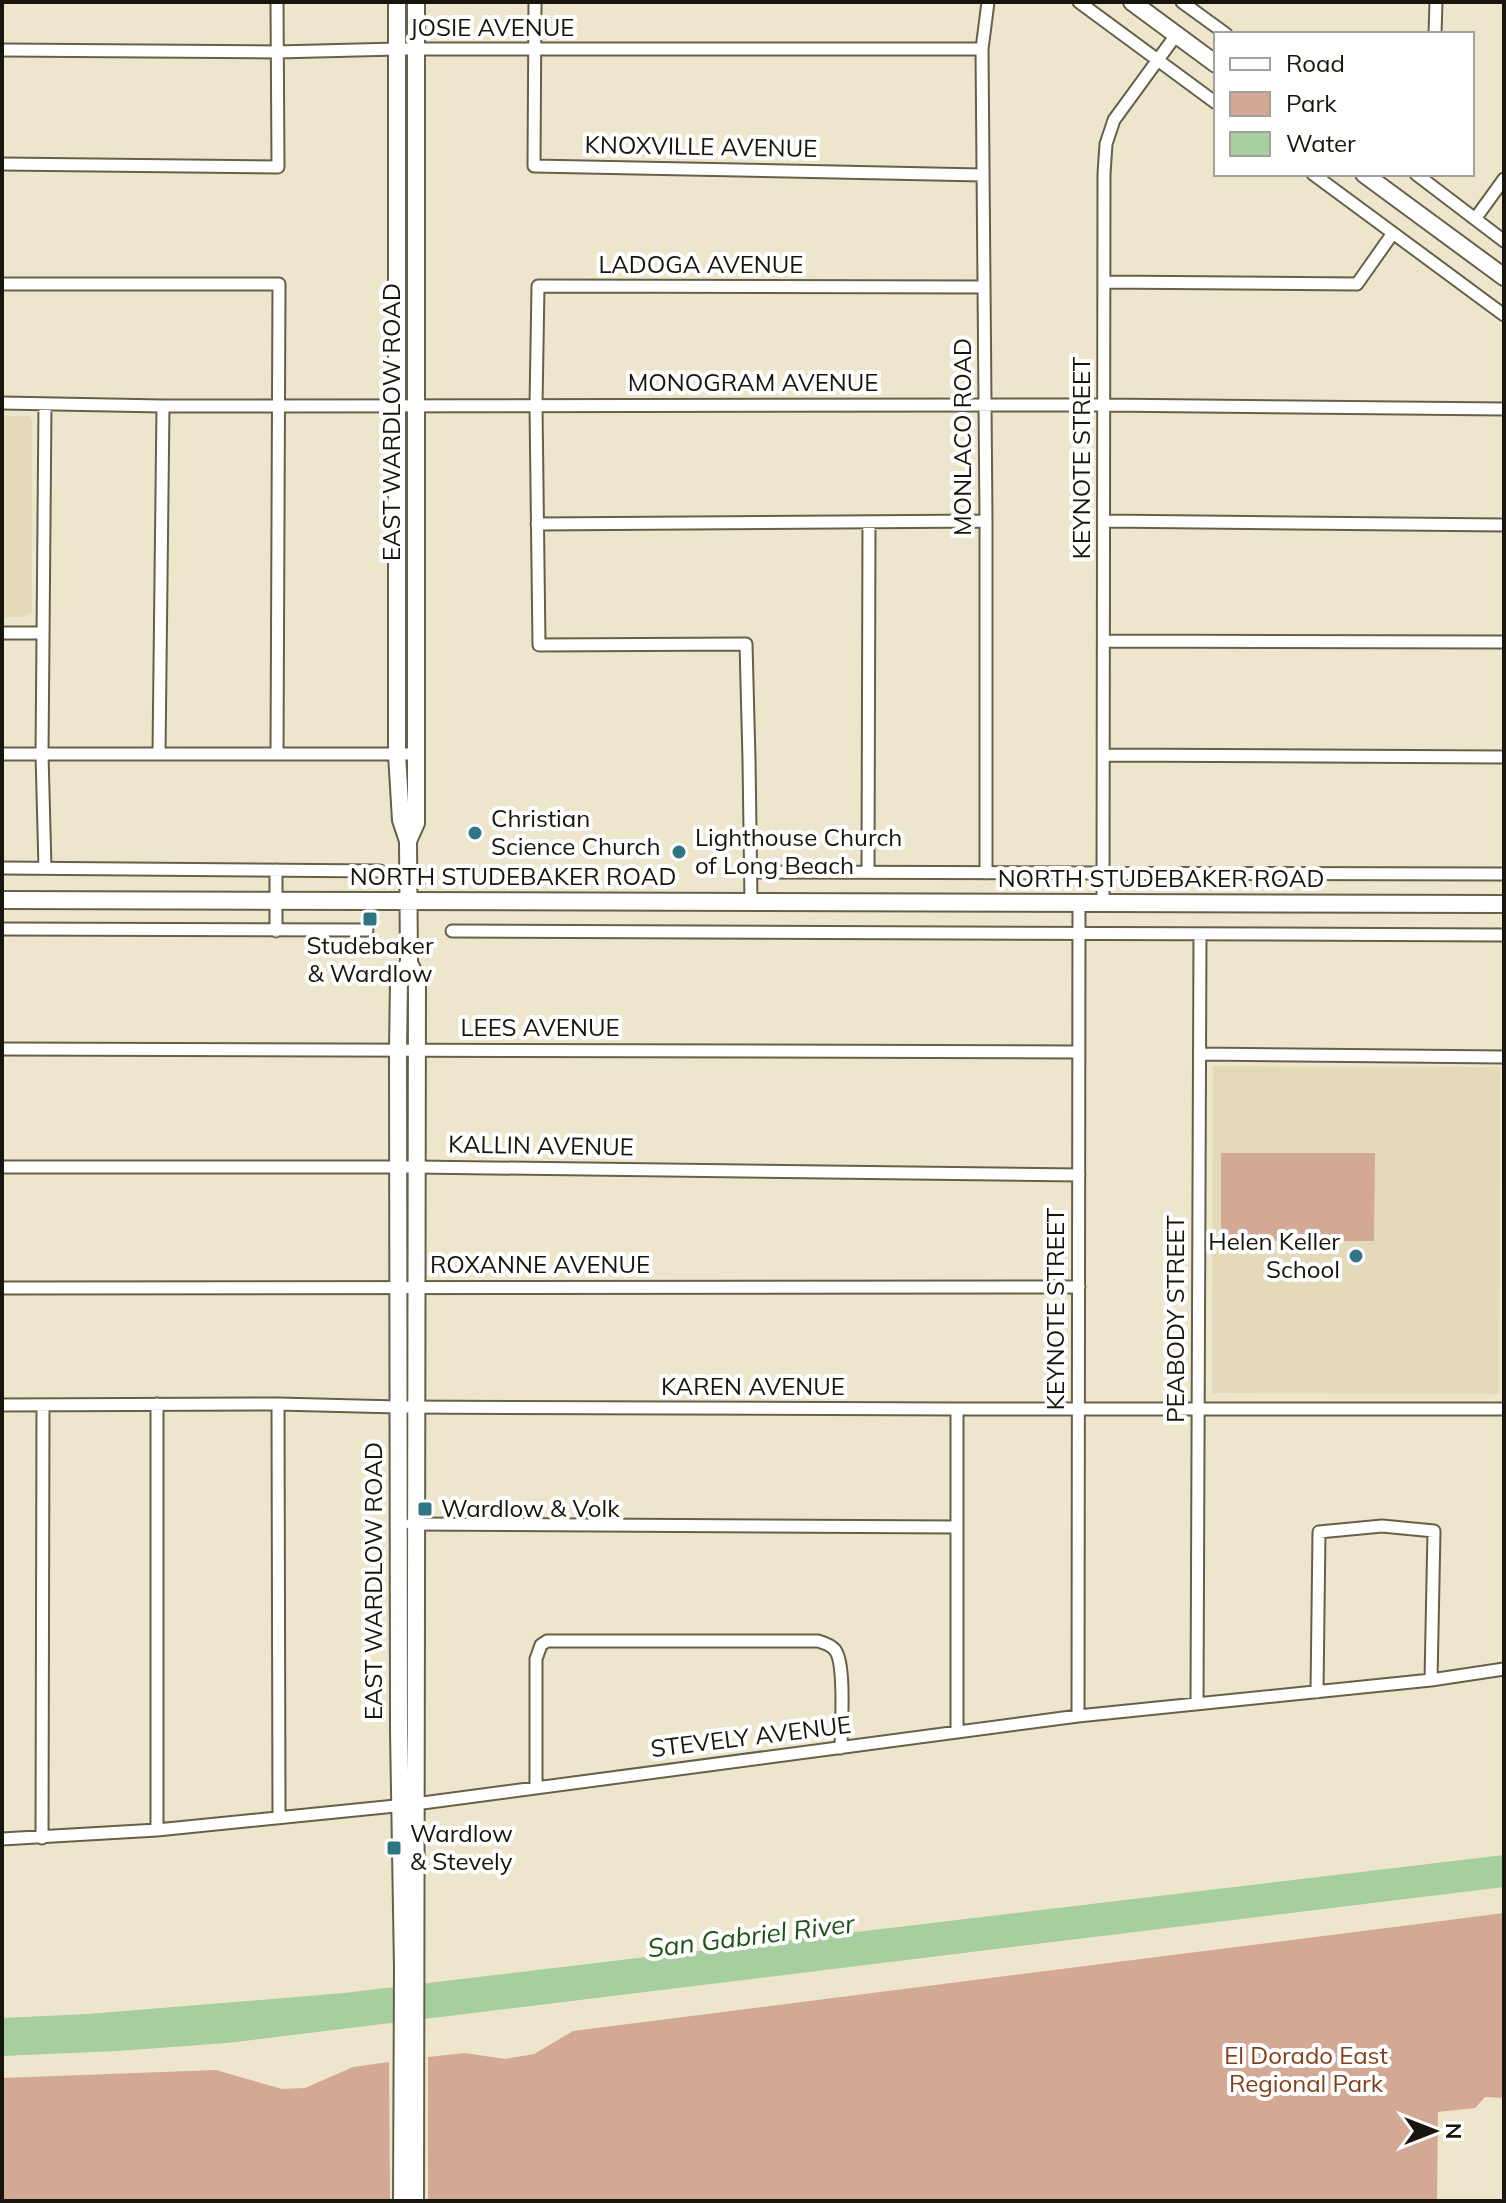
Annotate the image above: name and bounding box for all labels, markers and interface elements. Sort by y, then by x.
street label: JOSIE AVENUE [410,12,574,42]
legend [1214,32,1474,176]
text: Road [1286,48,1345,78]
text: Park [1286,88,1337,118]
text: Water [1286,128,1356,158]
street label: KNOXVILLE AVENUE [584,129,818,163]
street label: LADOGA AVENUE [599,249,803,279]
street label: EAST WARDLOW ROAD [376,283,406,561]
street label: MONLACO ROAD [947,338,977,536]
street label: KEYNOTE STREET [1066,356,1096,559]
street label: MONOGRAM AVENUE [628,367,878,397]
place label: Christian Science Church [491,803,660,861]
place label: Lighthouse Church of Long Beach [695,822,902,880]
marker: Christian Science Church [466,824,484,842]
marker: Lighthouse Church of Long Beach [670,843,688,861]
street label: NORTH STUDEBAKER ROAD [350,861,676,891]
street label: NORTH STUDEBAKER ROAD [998,863,1324,893]
marker: Studebaker & Wardlow [361,910,379,928]
place label: Studebaker & Wardlow [306,930,434,988]
street label: LEES AVENUE [460,1012,620,1042]
street label: KALLIN AVENUE [448,1128,634,1162]
street label: KEYNOTE STREET [1040,1207,1070,1410]
street label: PEABODY STREET [1160,1215,1190,1423]
place label: Helen Keller School [1208,1226,1340,1284]
marker: Helen Keller School [1347,1247,1365,1265]
street label: ROXANNE AVENUE [430,1249,650,1279]
street label: KAREN AVENUE [661,1371,845,1401]
street label: EAST WARDLOW ROAD [358,1442,388,1720]
place label: Wardlow & Volk [441,1493,620,1523]
marker: Wardlow & Volk [416,1500,434,1518]
street label: STEVELY AVENUE [649,1709,853,1763]
place label: Wardlow & Stevely [410,1818,513,1876]
marker: Wardlow & Stevely [385,1839,403,1857]
water label: San Gabriel River [646,1906,858,1965]
park label: El Dorado East Regional Park [1224,2040,1388,2098]
north arrow [1394,2091,1474,2171]
text: N [1440,2123,1468,2139]

